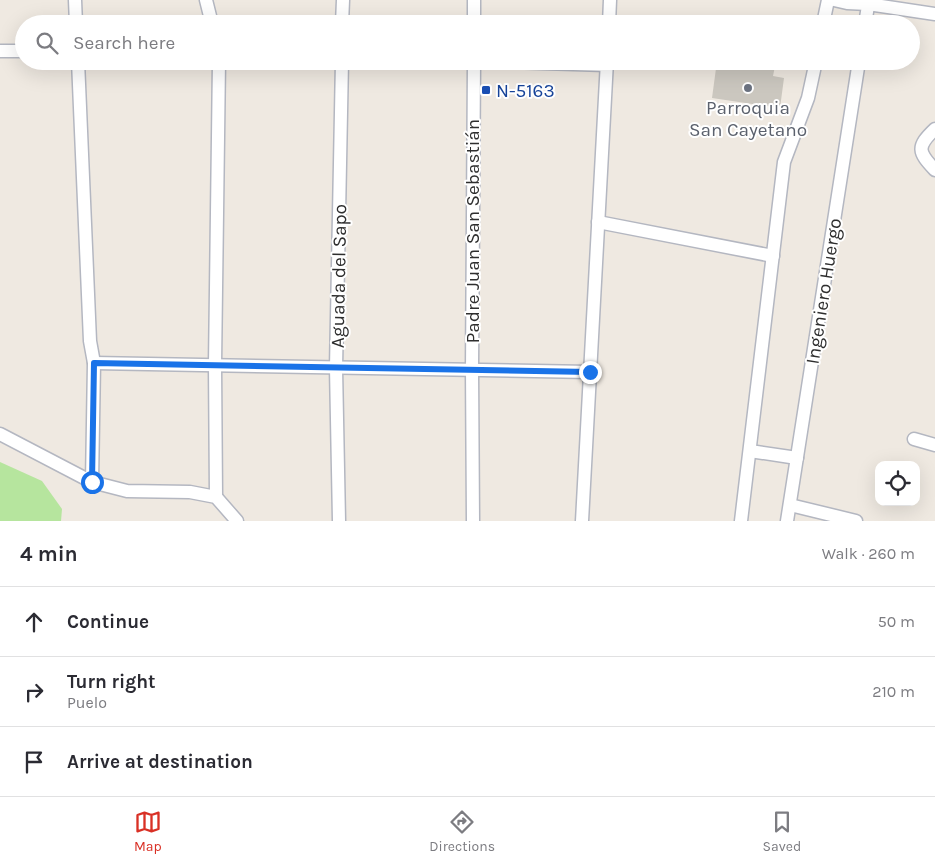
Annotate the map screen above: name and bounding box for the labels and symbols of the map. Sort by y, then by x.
place label: N-5163 [496,80,555,102]
marker: Parroquia San Cayetano [742,82,754,94]
marker: N-5163 [480,84,492,96]
place label: Parroquia San Cayetano [689,97,807,141]
street label: Padre Juan San Sebastián [462,119,484,343]
street label: Aguada del Sapo [327,204,351,348]
street label: Ingeniero Huergo [802,217,846,366]
route end [579,361,602,384]
route start [81,471,104,494]

